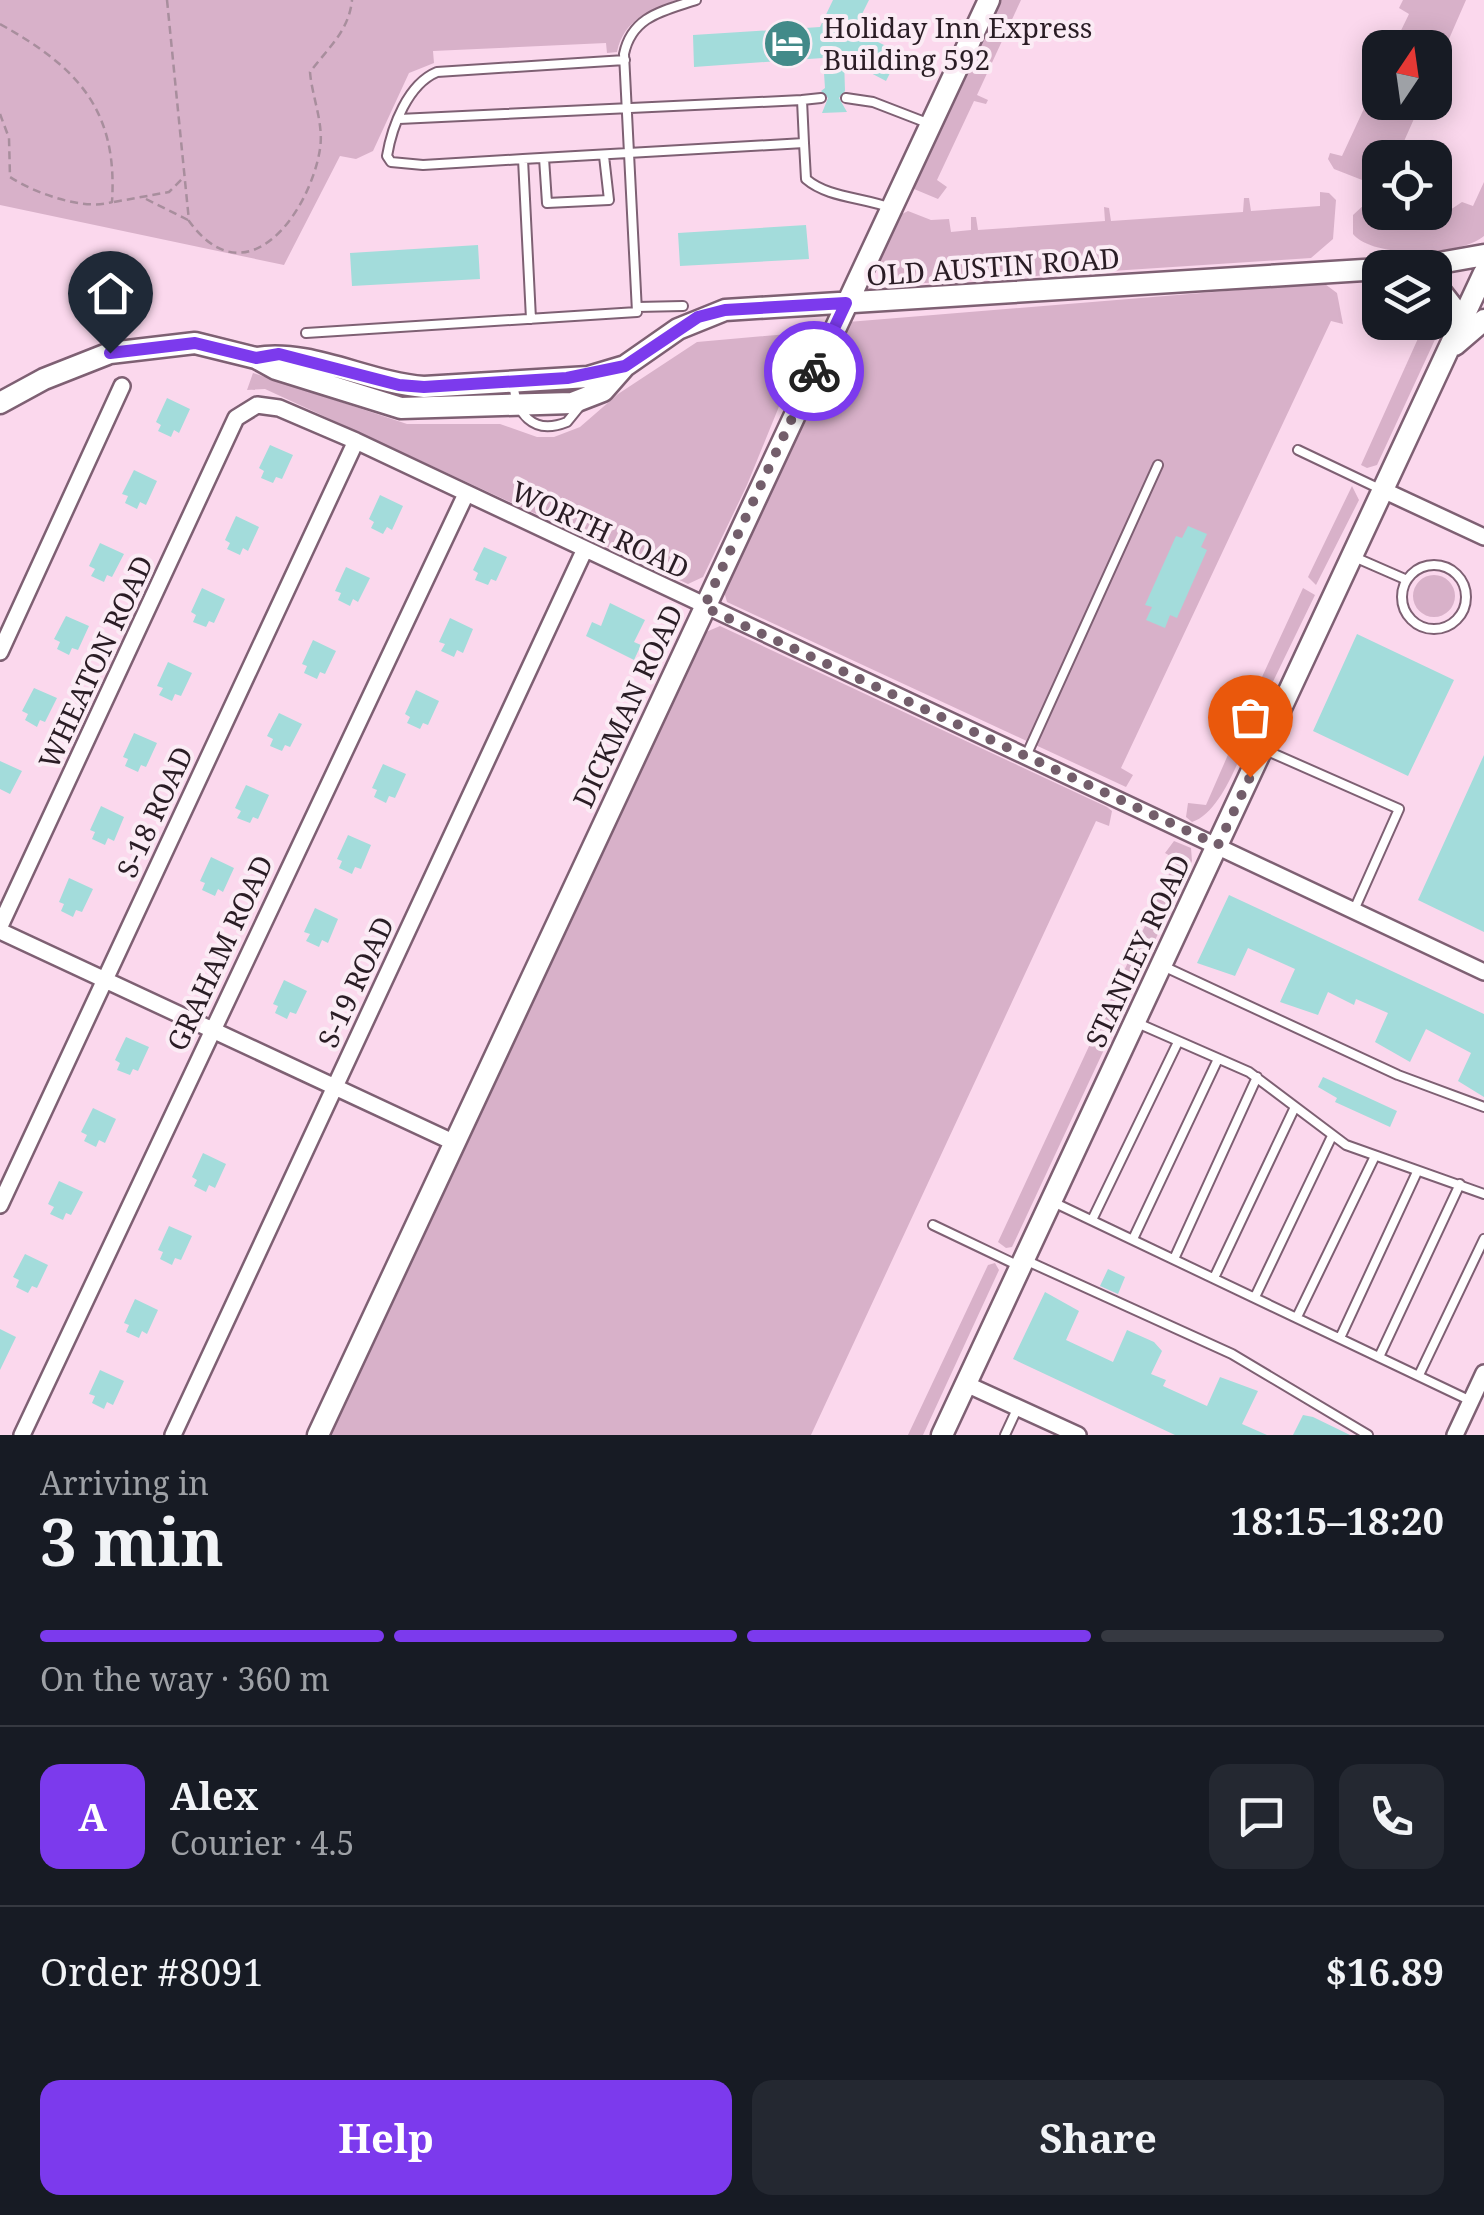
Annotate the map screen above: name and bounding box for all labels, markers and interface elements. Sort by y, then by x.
place label: Holiday Inn Express Building 592 [823,8,1092,78]
hotel icon: Holiday Inn Express Building 592 [762,18,814,70]
north arrow [1362,30,1452,120]
map controls [1362,30,1452,340]
button: locate [1362,140,1452,230]
street label: OLD AUSTIN ROAD [865,238,1121,294]
button: layers [1362,250,1452,340]
pin [68,251,153,354]
icon: home [83,266,138,321]
courier [764,321,864,421]
icon: bike [787,344,842,399]
street label: WORTH ROAD [505,471,696,587]
street label: WHEATON ROAD [29,549,161,774]
street label: DICKMAN ROAD [563,598,691,813]
pin [1208,675,1293,778]
icon: bag [1223,690,1278,745]
street label: S-18 ROAD [107,740,201,883]
street label: STANLEY ROAD [1076,848,1198,1053]
street label: GRAHAM ROAD [157,849,281,1057]
street label: S-19 ROAD [308,910,402,1053]
text: Arriving in [40,1461,209,1504]
text: 18:15–18:20 [1230,1494,1444,1546]
text: 3 min [40,1497,224,1585]
text: On the way · 360 m [40,1657,330,1700]
button: chat [1209,1764,1314,1869]
button: phone [1339,1764,1444,1869]
text: Alex [170,1769,258,1821]
text: A [78,1790,107,1842]
text: Courier · 4.5 [170,1821,354,1864]
text: Order #8091 [40,1945,264,1997]
text: $16.89 [1325,1945,1444,1997]
button: Help [40,2080,732,2195]
button: Share [752,2080,1444,2195]

